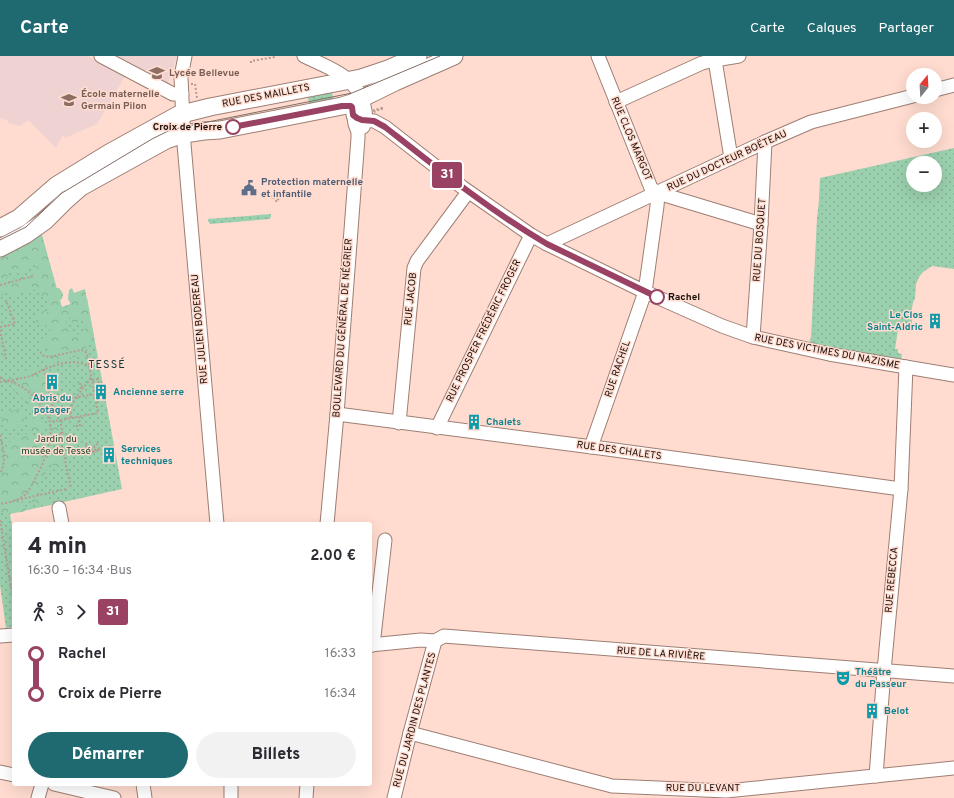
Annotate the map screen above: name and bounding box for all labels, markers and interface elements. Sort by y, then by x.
text: Carte [20,16,69,40]
text: Carte [750,20,785,37]
text: Calques [807,20,857,37]
text: Partager [879,20,934,37]
school or university icon: Lycée Bellevue [148,64,166,82]
place label: Lycée Bellevue [169,67,240,80]
north arrow [906,68,942,104]
map controls [906,68,942,192]
street label: RUE DES MAILLETS [221,81,311,111]
place label: École maternelle Germain Pilon [81,88,160,113]
school or university icon: École maternelle Germain Pilon [60,91,78,109]
street label: RUE CLOS MARGOT [607,95,655,183]
button: + [906,112,942,148]
marker: Croix de Pierre [225,119,241,135]
place label: Croix de Pierre [153,121,222,134]
street label: RUE DU DOCTEUR BOËTEAU [665,127,789,195]
button: − [906,156,942,192]
line badge: 31 [429,162,465,188]
text: 31 [440,166,454,183]
place label: Protection maternelle et infantile [261,176,363,201]
public building icon: Protection maternelle et infantile [240,179,258,197]
street label: RUE DU BOSQUET [751,198,769,282]
street label: BOULEVARD DU GÉNÉRAL DE NÉGRIER [330,238,356,418]
street label: RUE PROSPER FRÉDÉRIC FROGER [444,257,524,405]
street label: RUE JACOB [402,272,420,326]
street label: RUE JULIEN BODEREAU [189,273,211,385]
marker: Rachel [649,289,665,305]
place label: Rachel [668,291,700,304]
place label: Le Clos Saint-Aldric [867,309,923,334]
building icon: Le Clos Saint-Aldric [926,312,944,330]
street label: RUE DES VICTIMES DU NAZISME [753,332,901,372]
street label: RUE RACHEL [602,338,634,399]
district label: TESSÉ [88,357,126,372]
building icon: Abris du potager [43,373,61,391]
building icon: Ancienne serre [92,383,110,401]
place label: Ancienne serre [113,386,184,399]
place label: Abris du potager [33,392,72,417]
building icon: Chalets [465,413,483,431]
place label: Chalets [486,416,521,429]
park label: Jardin du musée de Tessé [21,433,91,458]
street label: RUE DES CHALETS [576,439,662,463]
place label: Services techniques [121,443,173,468]
building icon: Services techniques [100,446,118,464]
text: 4 min [28,534,87,561]
street label: RUE REBECCA [883,546,901,613]
text: 2.00 € [310,547,356,566]
text: 16:30 – 16:34 · Bus [28,563,132,579]
icon: walk [28,601,50,623]
icon: forward [70,601,92,623]
text: 31 [106,603,120,620]
text: 3 [56,604,64,620]
street label: RUE DE LA RIVIÈRE [616,644,706,664]
text: Rachel [58,645,106,664]
text: 16:33 [325,646,356,662]
street label: RUE DU JARDIN DES PLANTES [391,651,439,789]
place label: Théâtre du Passeur [855,666,907,691]
theatre icon: Théâtre du Passeur [834,669,852,687]
text: Croix de Pierre [58,685,162,704]
text: 16:34 [325,686,356,702]
building icon: Belot [863,702,881,720]
place label: Belot [884,705,909,718]
button: Démarrer [28,732,188,778]
button: Billets [196,732,356,778]
street label: RUE DU LEVANT [666,782,740,795]

